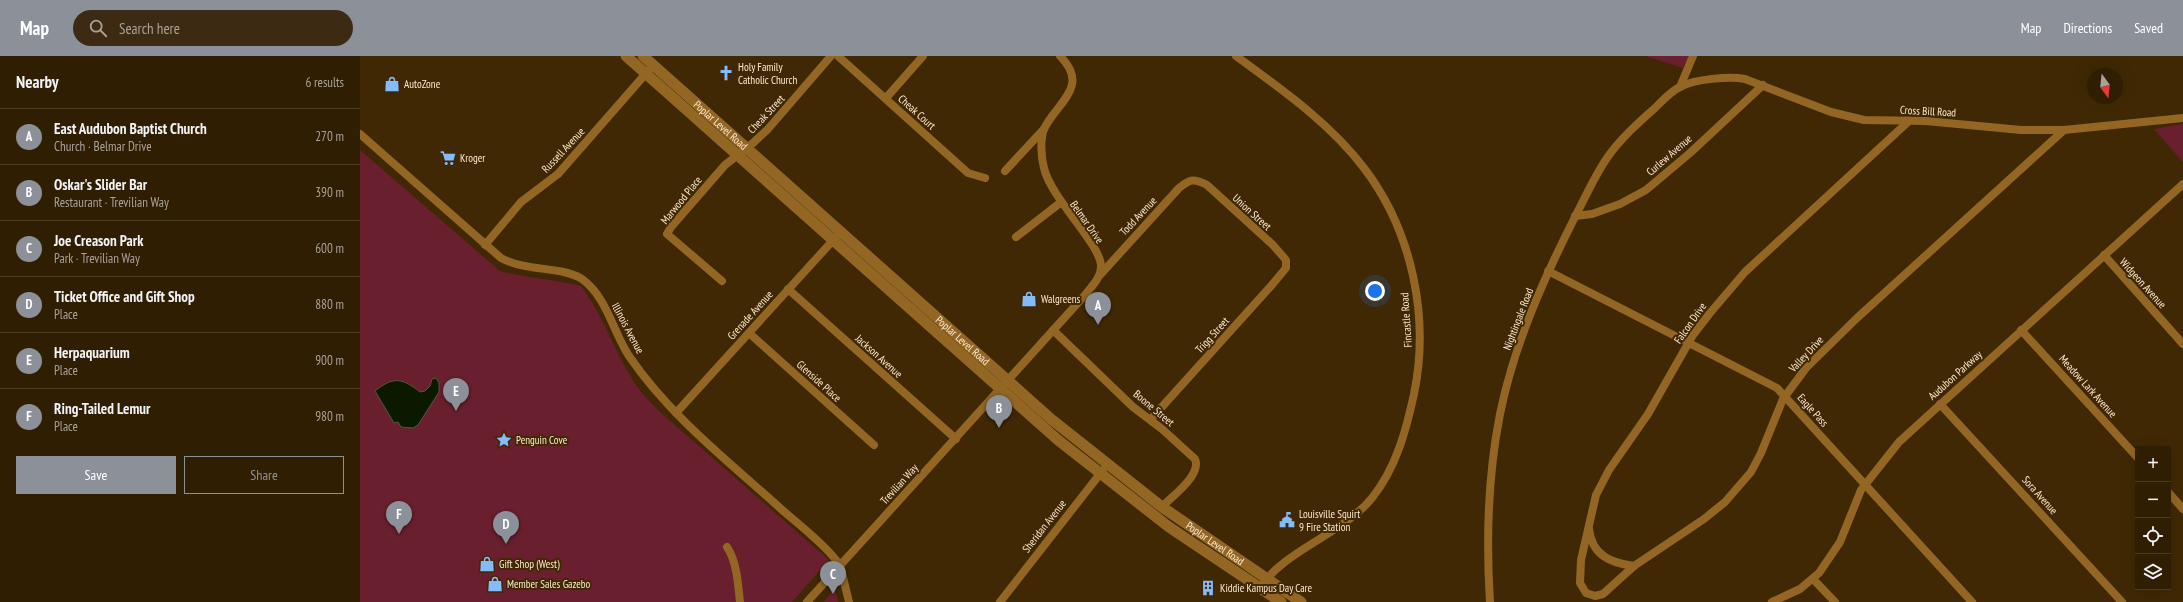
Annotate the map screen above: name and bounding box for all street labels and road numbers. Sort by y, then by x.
street label: Cheak Street [745,92,787,136]
street label: Cheak Court [895,92,939,132]
street label: Poplar Level Road [691,97,751,153]
street label: Cross Bill Road [1900,103,1957,119]
street label: Russell Avenue [538,124,588,176]
street label: Curlew Avenue [1643,131,1695,179]
street label: Marwood Place [657,173,705,227]
street label: Union Street [1230,191,1274,233]
street label: Todd Avenue [1117,193,1160,238]
street label: Belmar Drive [1067,198,1107,247]
street label: Widgeon Avenue [2117,255,2170,311]
street label: Nightingale Road [1500,286,1536,352]
street label: Grenade Avenue [724,287,776,342]
street label: Fincastle Road [1397,292,1415,348]
street label: Falcon Drive [1671,299,1710,346]
street label: Illinois Avenue [609,300,647,356]
street label: Poplar Level Road [933,313,993,368]
street label: Trigg Street [1192,314,1232,356]
street label: Jackson Avenue [852,331,906,381]
street label: Valley Drive [1785,333,1827,376]
street label: Audubon Parkway [1925,347,1985,403]
street label: Meadow Lark Avenue [2056,352,2120,421]
street label: Glenside Place [794,357,845,405]
street label: Boone Street [1131,387,1177,429]
street label: Eagle Pass [1794,391,1832,430]
street label: Trevilian Way [877,460,921,507]
street label: Sora Avenue [2019,473,2061,517]
street label: Sheridan Avenue [1019,496,1069,555]
street label: Poplar Level Road [1183,518,1247,568]

